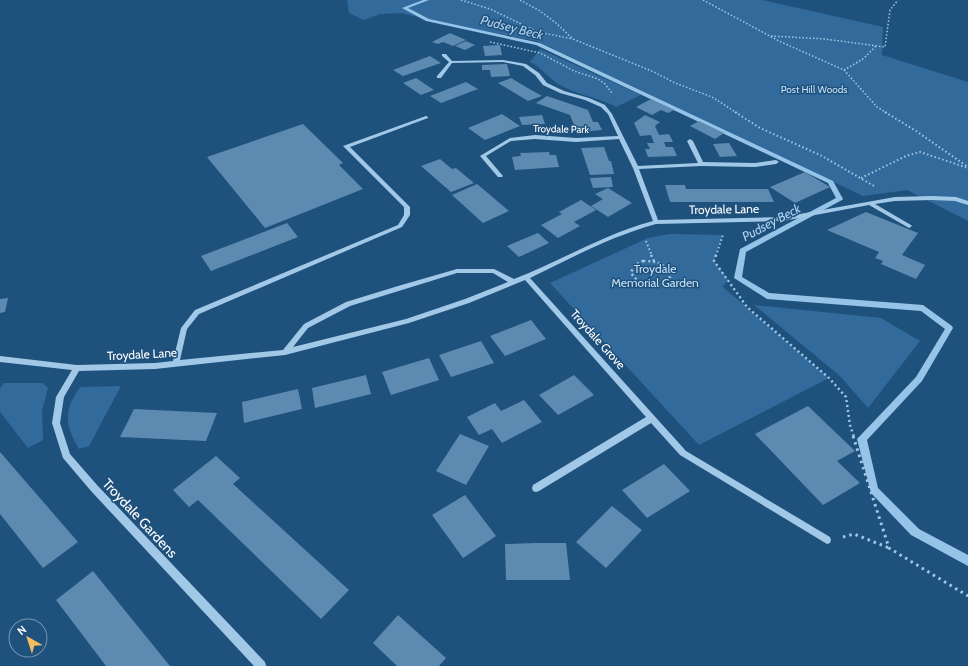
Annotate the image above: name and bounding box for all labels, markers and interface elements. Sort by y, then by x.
water label: Pudsey Beck [479,11,545,43]
park label: Post Hill Woods [781,83,847,96]
street label: Troydale Park [533,122,590,136]
water label: Pudsey Beck [739,200,803,244]
street label: Troydale Lane [689,201,759,217]
park label: Troydale Memorial Garden [611,261,699,290]
street label: Troydale Grove [567,306,629,372]
street label: Troydale Lane [107,345,177,363]
street label: Troydale Gardens [99,475,181,562]
north arrow [8,618,48,658]
text: N [14,622,29,638]

